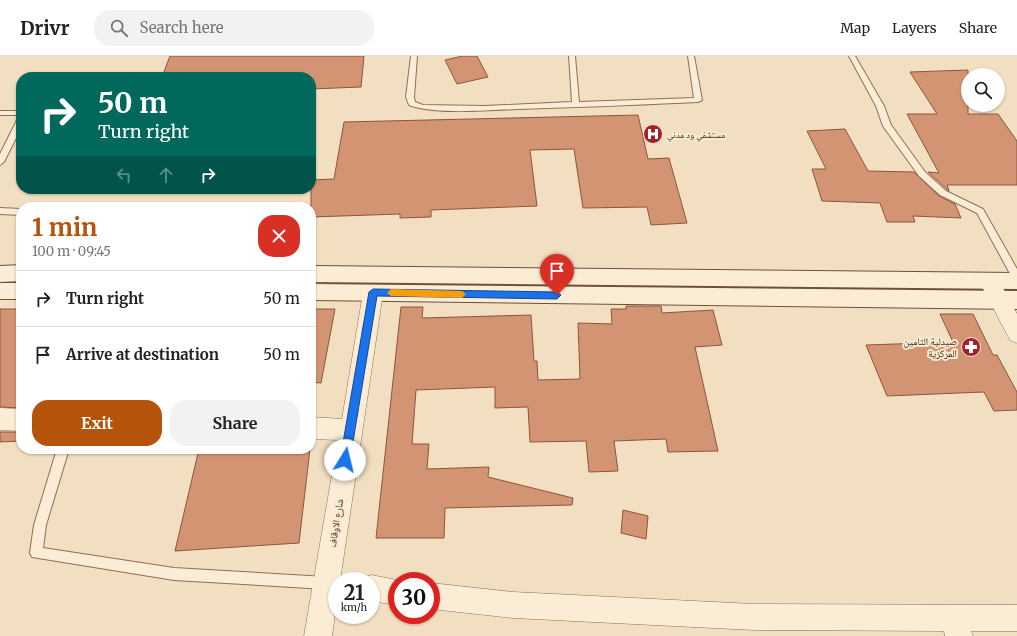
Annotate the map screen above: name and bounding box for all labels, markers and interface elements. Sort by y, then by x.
search box [94,10,374,46]
text: Drivr [20,16,70,40]
icon: search [108,17,130,39]
text: Search here [140,18,224,37]
text: Map [840,19,870,37]
text: Layers [892,19,937,37]
text: Share [959,19,997,37]
map controls [961,68,1005,112]
button: search [961,68,1005,112]
text: 50 m [98,85,167,121]
icon: right [32,88,84,140]
text: Turn right [98,120,189,143]
hospital icon: مستشفي ود مدني [642,123,664,145]
place label: مستشفي ود مدني [667,129,725,142]
icon: left [113,164,135,186]
icon: ahead [155,164,177,186]
icon: right [197,164,219,186]
text: 1 min [32,212,97,243]
button: close [258,215,300,257]
text: 100 m · 09:45 [32,243,111,260]
pin [540,254,574,295]
icon: arrive [546,260,568,282]
icon: right [32,288,54,310]
text: Turn right [66,289,144,308]
text: 50 m [263,289,300,308]
place label: صيدلية التامين المركزية [904,335,957,360]
pharmacy icon: صيدلية التامين المركزية [960,336,982,358]
icon: arrive [32,344,54,366]
text: Arrive at destination [66,345,219,364]
text: 50 m [263,345,300,364]
button: Exit [32,400,162,446]
button: Share [170,400,300,446]
position arrow [324,439,366,481]
street label: شارع الاوقاف [326,497,346,548]
speed limit sign: 30 [388,572,440,624]
text: 21 [344,580,364,605]
text: km/h [341,601,367,614]

